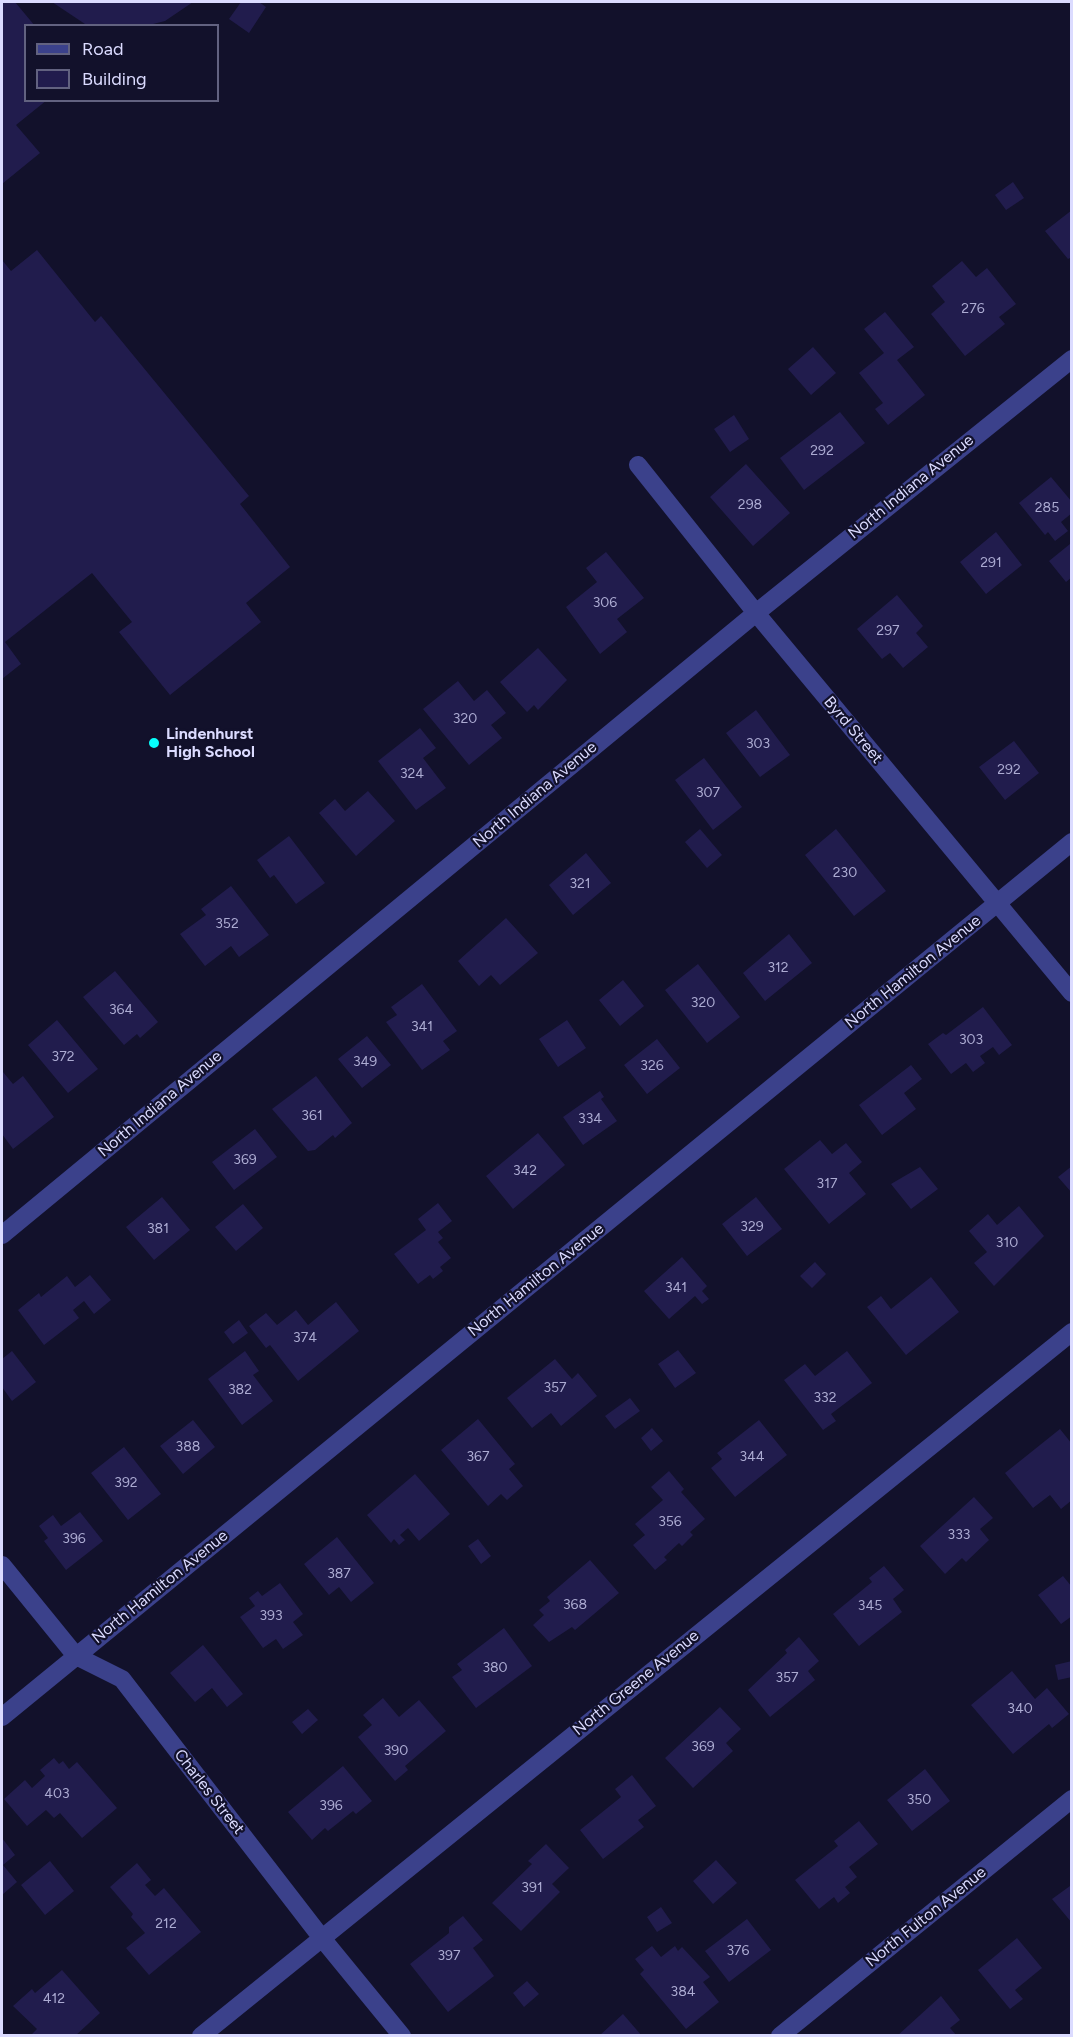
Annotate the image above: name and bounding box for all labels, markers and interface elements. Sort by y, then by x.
legend [24,24,219,102]
text: Road [82,38,123,60]
text: Building [82,68,147,90]
house number: 276 [961,301,985,317]
street label: North Indiana Avenue [844,431,978,543]
house number: 292 [810,443,834,459]
house number: 298 [738,497,762,513]
house number: 285 [1035,500,1059,516]
house number: 291 [980,555,1002,571]
house number: 306 [593,595,617,611]
house number: 297 [876,623,900,639]
street label: Byrd Street [819,693,887,767]
house number: 320 [453,711,477,727]
place label: Lindenhurst High School [166,724,255,762]
marker: Lindenhurst High School [147,736,161,750]
house number: 303 [746,736,770,752]
street label: North Indiana Avenue [469,738,601,852]
house number: 292 [997,762,1021,778]
house number: 324 [400,766,424,782]
house number: 307 [696,785,720,801]
house number: 230 [833,865,857,881]
house number: 321 [569,876,591,892]
street label: North Hamilton Avenue [841,911,985,1033]
house number: 352 [215,916,239,932]
house number: 312 [767,960,789,976]
house number: 320 [691,995,715,1011]
house number: 364 [109,1002,133,1018]
house number: 341 [411,1019,433,1035]
house number: 303 [959,1032,983,1048]
street label: North Indiana Avenue [94,1047,226,1161]
house number: 372 [52,1049,74,1065]
house number: 349 [353,1054,377,1070]
house number: 326 [640,1058,664,1074]
house number: 361 [301,1108,323,1124]
house number: 334 [578,1111,602,1127]
house number: 369 [233,1152,257,1168]
house number: 342 [513,1163,537,1179]
house number: 317 [817,1176,837,1192]
street label: North Hamilton Avenue [464,1219,608,1341]
house number: 329 [740,1219,764,1235]
house number: 381 [147,1221,169,1237]
house number: 310 [996,1235,1018,1251]
house number: 341 [665,1280,687,1296]
house number: 374 [293,1330,317,1346]
house number: 357 [543,1380,567,1396]
house number: 382 [228,1382,252,1398]
house number: 332 [813,1390,837,1406]
house number: 388 [176,1439,200,1455]
house number: 367 [466,1449,490,1465]
house number: 344 [739,1449,765,1465]
house number: 392 [114,1475,138,1491]
house number: 356 [658,1514,682,1530]
street label: North Hamilton Avenue [88,1526,232,1648]
house number: 333 [948,1527,970,1543]
house number: 396 [62,1531,86,1547]
house number: 387 [327,1566,351,1582]
house number: 368 [563,1597,587,1613]
house number: 345 [858,1598,882,1614]
house number: 393 [259,1608,283,1624]
street label: North Greene Avenue [569,1626,703,1740]
house number: 380 [482,1660,508,1676]
house number: 357 [775,1670,799,1686]
house number: 340 [1007,1701,1033,1717]
house number: 369 [691,1739,715,1755]
house number: 390 [384,1743,408,1759]
street label: Charles Street [170,1746,248,1838]
house number: 403 [44,1786,70,1802]
house number: 350 [907,1792,931,1808]
house number: 396 [319,1798,343,1814]
street label: North Fulton Avenue [862,1863,990,1971]
house number: 391 [521,1880,543,1896]
house number: 212 [155,1916,177,1932]
house number: 376 [726,1943,750,1959]
house number: 397 [437,1948,461,1964]
house number: 384 [671,1984,695,2000]
house number: 412 [43,1991,65,2007]

